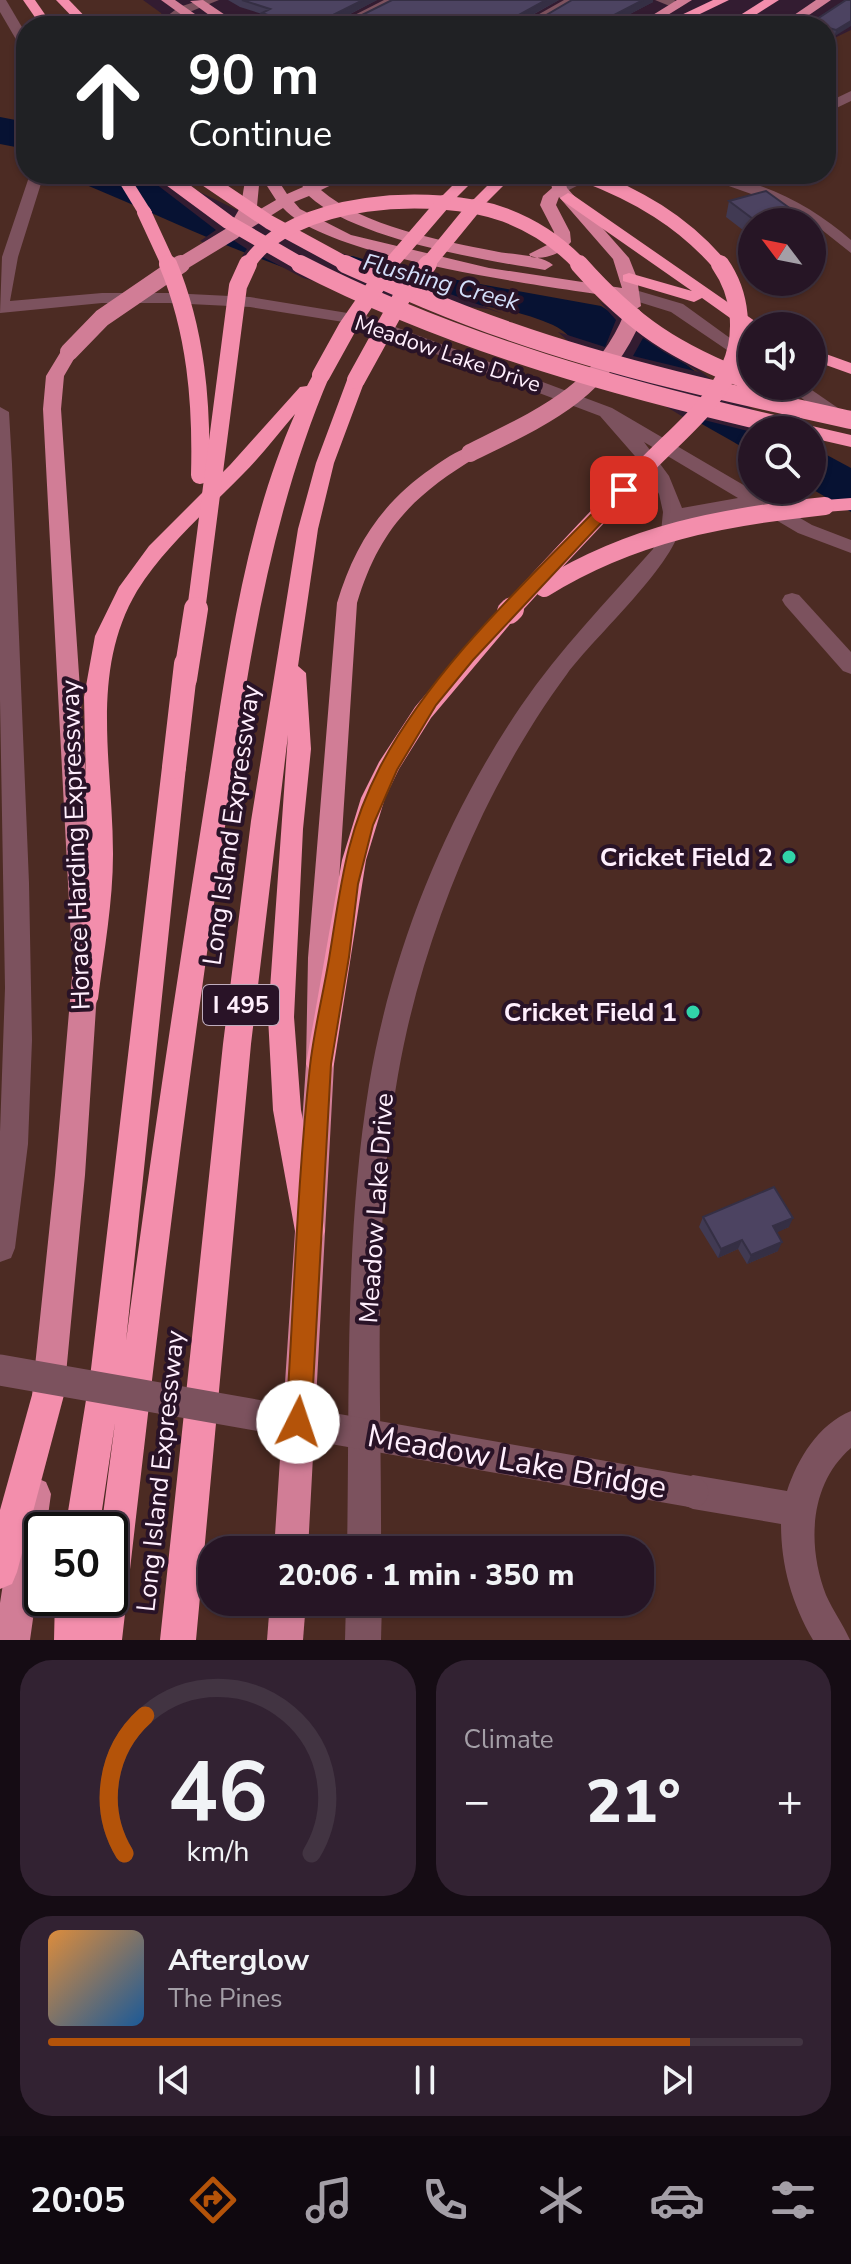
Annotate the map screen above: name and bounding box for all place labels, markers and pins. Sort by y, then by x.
pin [590,456,658,524]
place label: Cricket Field 2 [600,840,773,875]
marker: Cricket Field 2 [780,848,798,866]
place label: Cricket Field 1 [504,995,677,1030]
marker: Cricket Field 1 [684,1003,702,1021]

